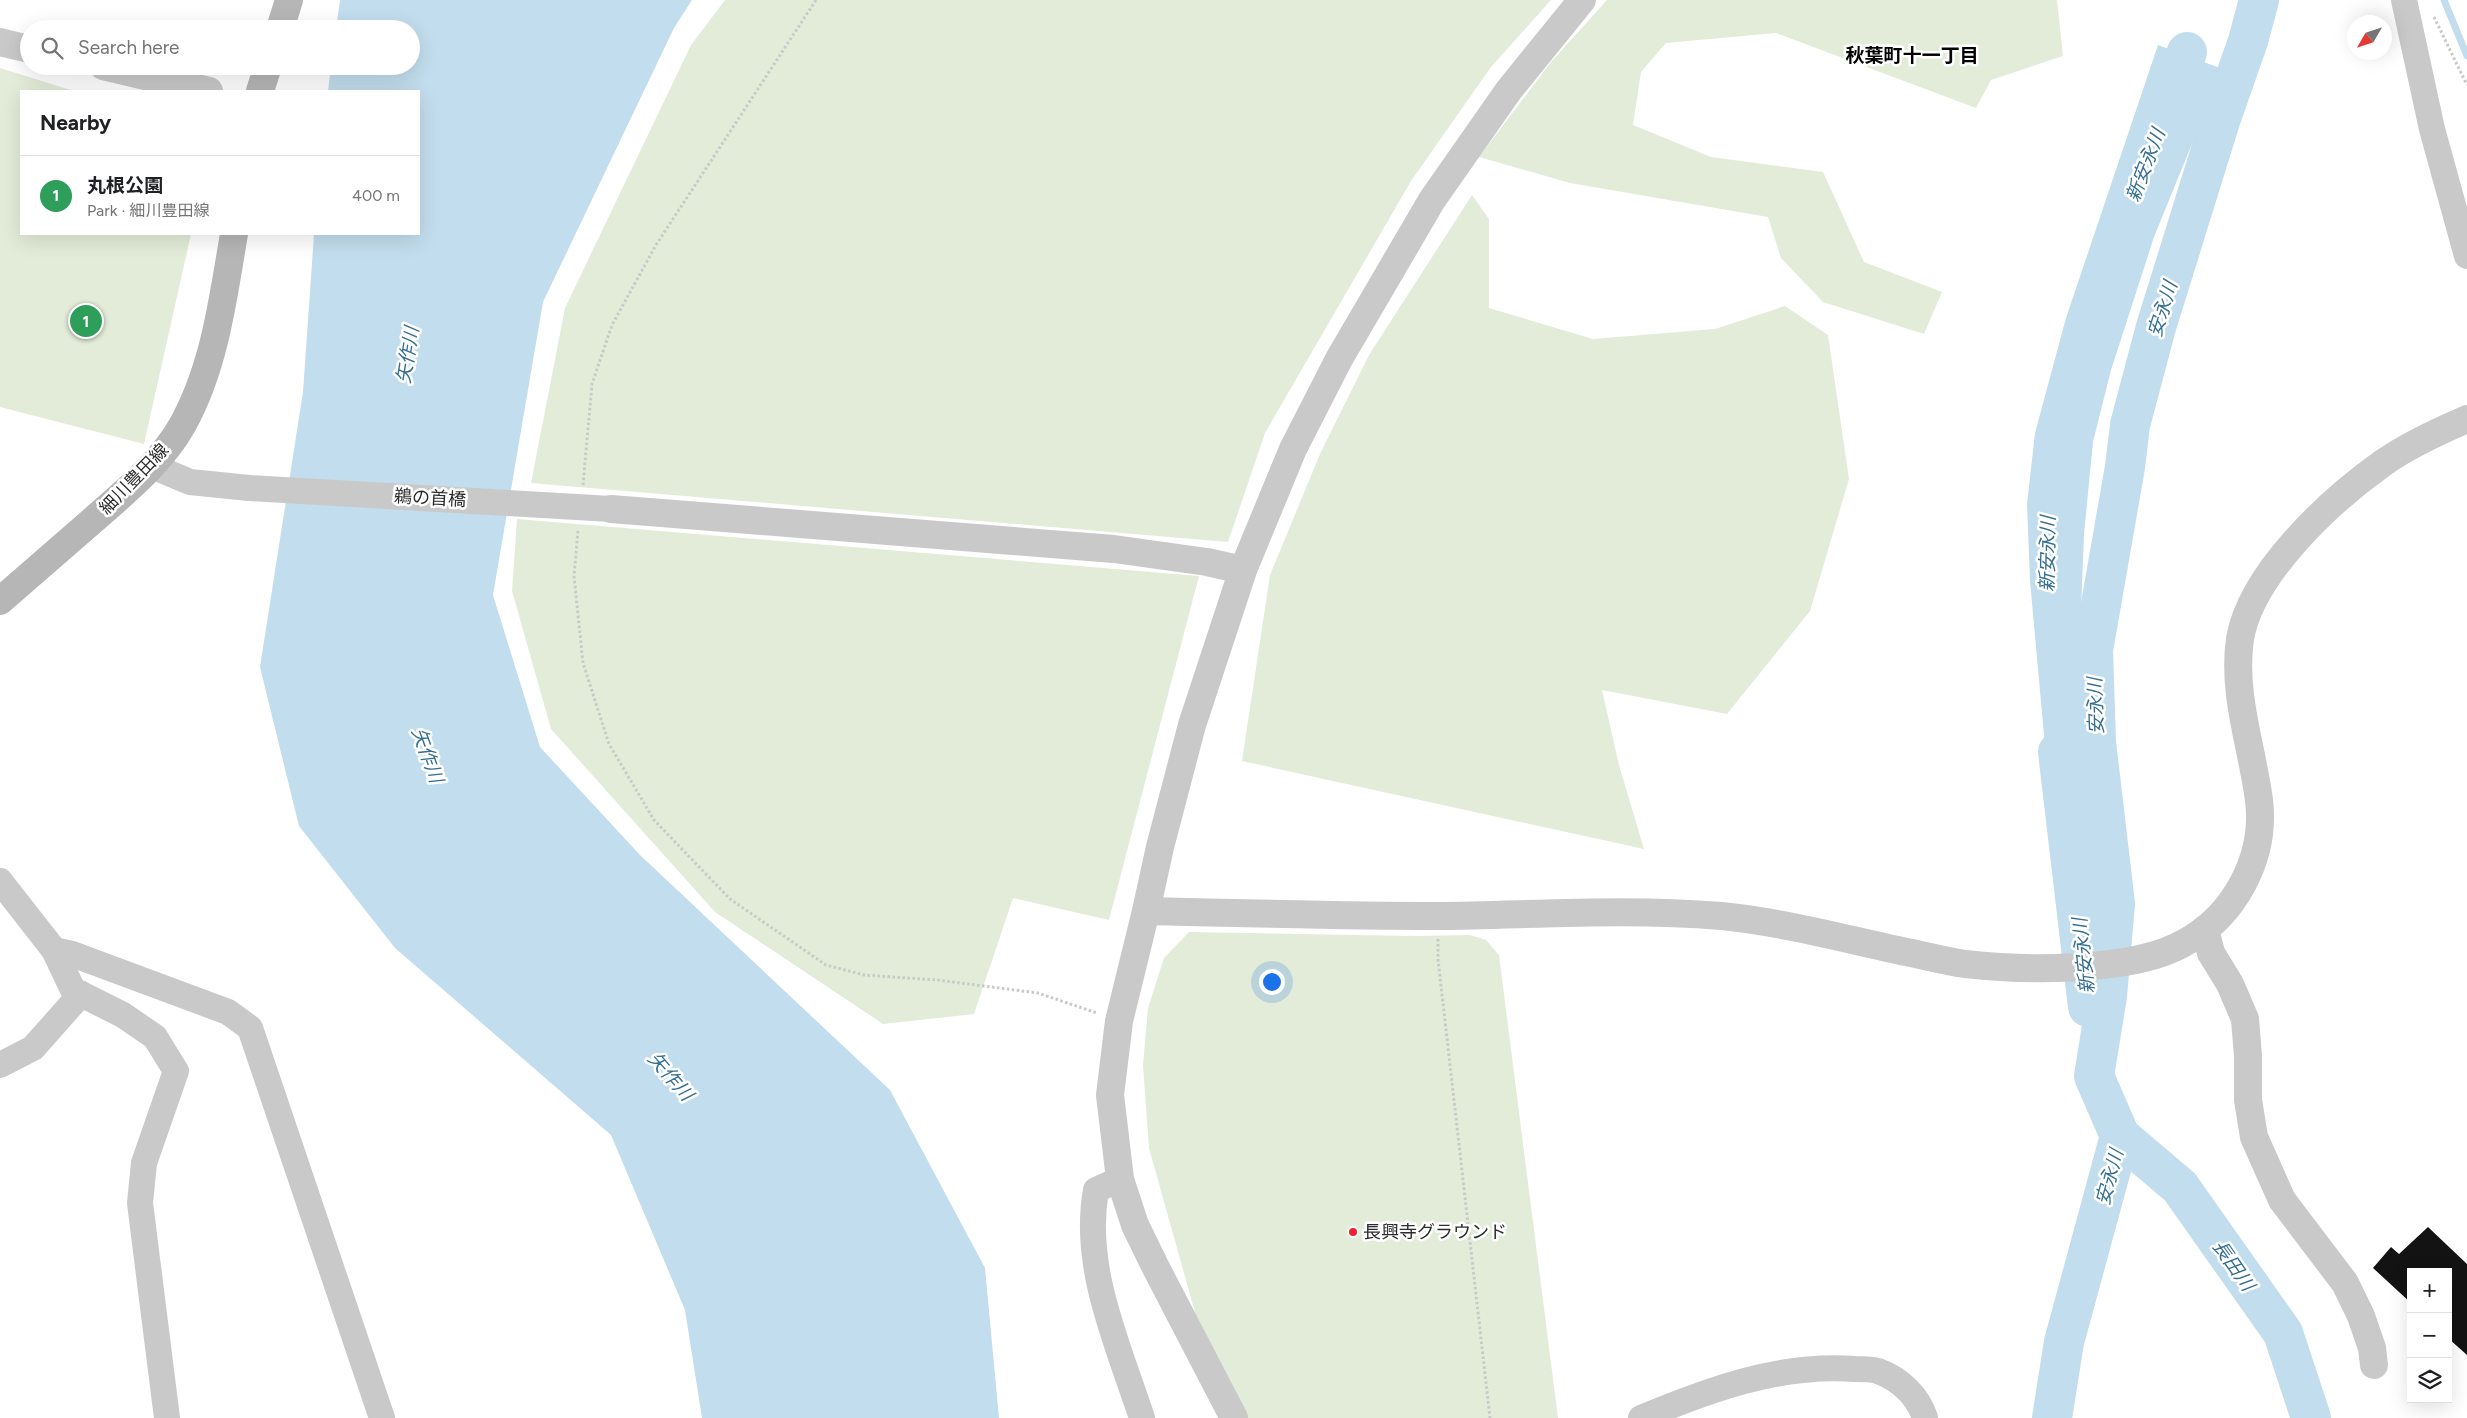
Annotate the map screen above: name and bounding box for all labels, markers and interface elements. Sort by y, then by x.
north arrow [2347,15,2392,60]
search box [20,20,420,75]
icon: search [38,34,66,62]
text: Search here [78,36,180,59]
district label: 秋葉町十一丁目 [1845,44,1979,67]
text: Nearby [40,110,111,135]
water label: 新安永川 [2121,124,2171,205]
text: 丸根公園 [87,174,163,197]
text: 1 [53,186,59,205]
text: 400 m [352,186,400,205]
text: Park · 細川豊田線 [87,201,209,220]
water label: 安永川 [2143,277,2182,340]
pin: 1 [70,302,102,340]
water label: 矢作川 [392,323,424,385]
street label: 細川豊田線 [95,439,173,519]
street label: 鵜の首橋 [393,485,467,511]
water label: 新安永川 [2035,514,2060,592]
water label: 安永川 [2083,675,2108,735]
water label: 矢作川 [407,724,449,788]
water label: 新安永川 [2068,915,2099,995]
your location [1259,969,1285,995]
water label: 矢作川 [643,1047,699,1107]
water label: 安永川 [2091,1145,2128,1208]
place label: 長興寺グラウンド [1363,1221,1507,1243]
marker: 長興寺グラウンド [1347,1226,1359,1238]
water label: 長田川 [2208,1235,2261,1297]
map controls [2407,1268,2452,1403]
button: + [2407,1268,2452,1313]
button: − [2407,1313,2452,1358]
button: layers [2407,1358,2452,1403]

